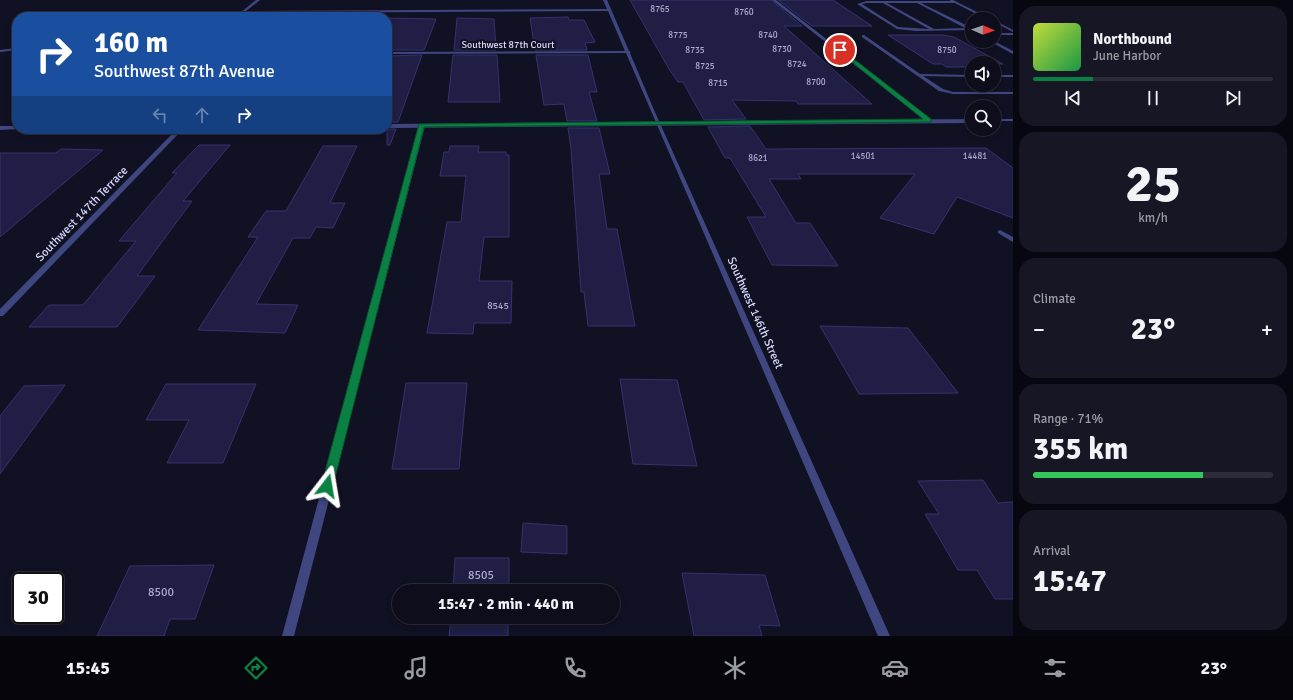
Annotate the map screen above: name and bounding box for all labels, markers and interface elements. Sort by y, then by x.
house number: 8765 [650,4,670,15]
house number: 8760 [734,7,754,18]
north arrow [965,12,1001,48]
map controls [965,12,1001,136]
text: 160 m [94,26,168,60]
icon: right [28,28,80,80]
house number: 8775 [668,30,688,41]
house number: 8740 [758,30,778,41]
text: Northbound [1093,30,1172,48]
pin [823,33,857,67]
street label: Southwest 87th Court [461,39,555,51]
icon: arrive [829,39,851,61]
house number: 8730 [772,44,792,55]
house number: 8735 [685,45,705,56]
house number: 8750 [937,45,957,56]
text: June Harbor [1093,48,1161,64]
button: sound [965,56,1001,92]
house number: 8724 [787,59,807,70]
text: Southwest 87th Avenue [94,60,275,82]
house number: 8725 [695,61,715,72]
house number: 8700 [806,77,826,88]
house number: 8715 [708,78,728,89]
icon: previous [1062,87,1084,109]
icon: pause [1142,87,1164,109]
icon: next [1222,87,1244,109]
button: search [965,100,1001,136]
icon: left [149,104,171,126]
icon: ahead [191,104,213,126]
icon: right [233,104,255,126]
house number: 14501 [851,151,875,162]
house number: 14481 [963,151,987,162]
text: 25 [1125,152,1181,216]
house number: 8621 [748,153,768,164]
street label: Southwest 147th Terrace [33,163,131,265]
text: km/h [1138,210,1168,226]
street label: Southwest 146th Street [724,255,786,371]
text: Climate [1033,291,1076,307]
house number: 8545 [487,300,509,312]
text: 23° [1131,311,1175,348]
text: − [1033,316,1045,343]
text: + [1261,316,1273,343]
text: Range · 71% [1033,411,1103,427]
text: 355 km [1033,431,1128,468]
position arrow [306,465,348,507]
text: Arrival [1033,543,1070,559]
text: 15:47 [1033,563,1107,600]
house number: 8505 [468,568,494,583]
speed limit sign: 30 [12,572,64,624]
house number: 8500 [148,585,174,600]
text: 15:47 · 2 min · 440 m [438,595,574,613]
icon: directions [242,654,270,682]
icon: music [402,654,430,682]
icon: phone [561,654,589,682]
icon: climate [721,654,749,682]
icon: car [881,654,909,682]
icon: filters [1041,654,1069,682]
text: 15:45 [66,657,110,679]
text: 23° [1200,657,1227,679]

